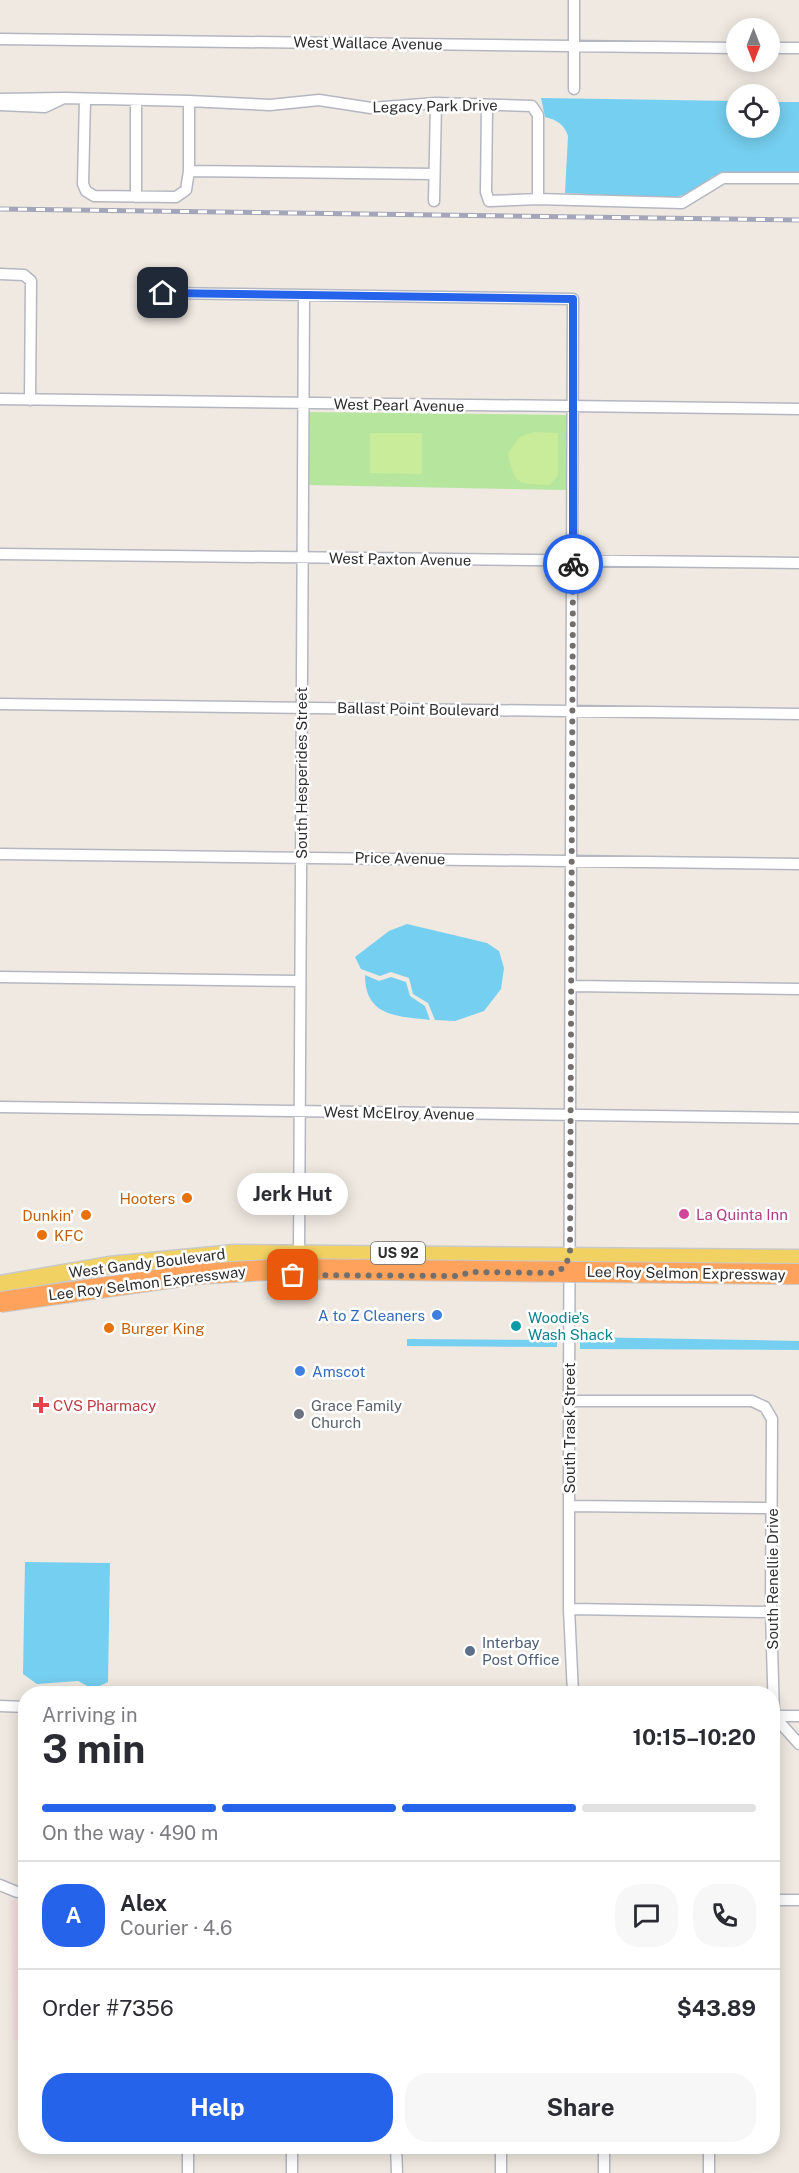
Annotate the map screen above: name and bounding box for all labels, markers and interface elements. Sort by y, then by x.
north arrow [726,18,780,72]
map controls [726,18,780,138]
street label: West Wallace Avenue [293,33,443,53]
button: locate [726,84,780,138]
street label: Legacy Park Drive [372,96,498,116]
pin [137,267,188,318]
icon: home [146,276,179,309]
street label: West Pearl Avenue [334,395,464,415]
courier [543,534,603,594]
icon: bike [557,548,590,581]
street label: West Paxton Avenue [329,549,471,569]
street label: South Hesperides Street [293,687,310,859]
street label: Ballast Point Boulevard [337,699,499,719]
street label: Price Avenue [354,849,446,867]
street label: West McElroy Avenue [323,1103,475,1123]
callout: Jerk Hut [238,1173,348,1215]
text: Jerk Hut [253,1182,332,1206]
place label: Hooters [119,1190,175,1207]
marker: Hooters [180,1191,194,1205]
place label: La Quinta Inn [696,1206,788,1223]
place label: Dunkin' [22,1207,74,1224]
marker: La Quinta Inn [677,1207,691,1221]
marker: Dunkin' [79,1208,93,1222]
place label: KFC [54,1227,83,1244]
marker: KFC [35,1228,49,1242]
road number: US 92 [371,1242,425,1264]
street label: West Gandy Boulevard [68,1245,226,1281]
pin [267,1249,318,1300]
icon: bag [276,1258,309,1291]
street label: Lee Roy Selmon Expressway [47,1262,247,1304]
street label: Lee Roy Selmon Expressway [586,1263,786,1283]
place label: A to Z Cleaners [318,1307,425,1324]
marker: A to Z Cleaners [430,1308,444,1322]
place label: Woodie's Wash Shack [528,1309,613,1343]
marker: Woodie's Wash Shack [509,1319,523,1333]
place label: Burger King [121,1320,205,1337]
marker: Burger King [102,1321,116,1335]
street label: South Trask Street [561,1362,578,1494]
place label: Amscot [312,1363,365,1380]
marker: Amscot [293,1364,307,1378]
place label: CVS Pharmacy [53,1397,156,1414]
place label: Grace Family Church [311,1397,402,1431]
marker: CVS Pharmacy [34,1398,48,1412]
marker: Grace Family Church [292,1407,306,1421]
street label: South Renellie Drive [764,1508,781,1650]
place label: Interbay Post Office [482,1634,560,1668]
marker: Interbay Post Office [463,1644,477,1658]
text: Arriving in [42,1703,137,1727]
text: 10:15–10:20 [633,1724,756,1750]
text: 3 min [42,1726,145,1772]
text: On the way · 490 m [42,1821,218,1845]
button: chat [615,1884,678,1947]
button: phone [693,1884,756,1947]
text: Alex [120,1890,167,1916]
text: A [66,1902,81,1928]
text: Courier · 4.6 [120,1916,232,1940]
text: Order #7356 [42,1995,174,2021]
text: $43.89 [677,1995,756,2021]
button: Help [42,2073,393,2142]
button: Share [405,2073,756,2142]

